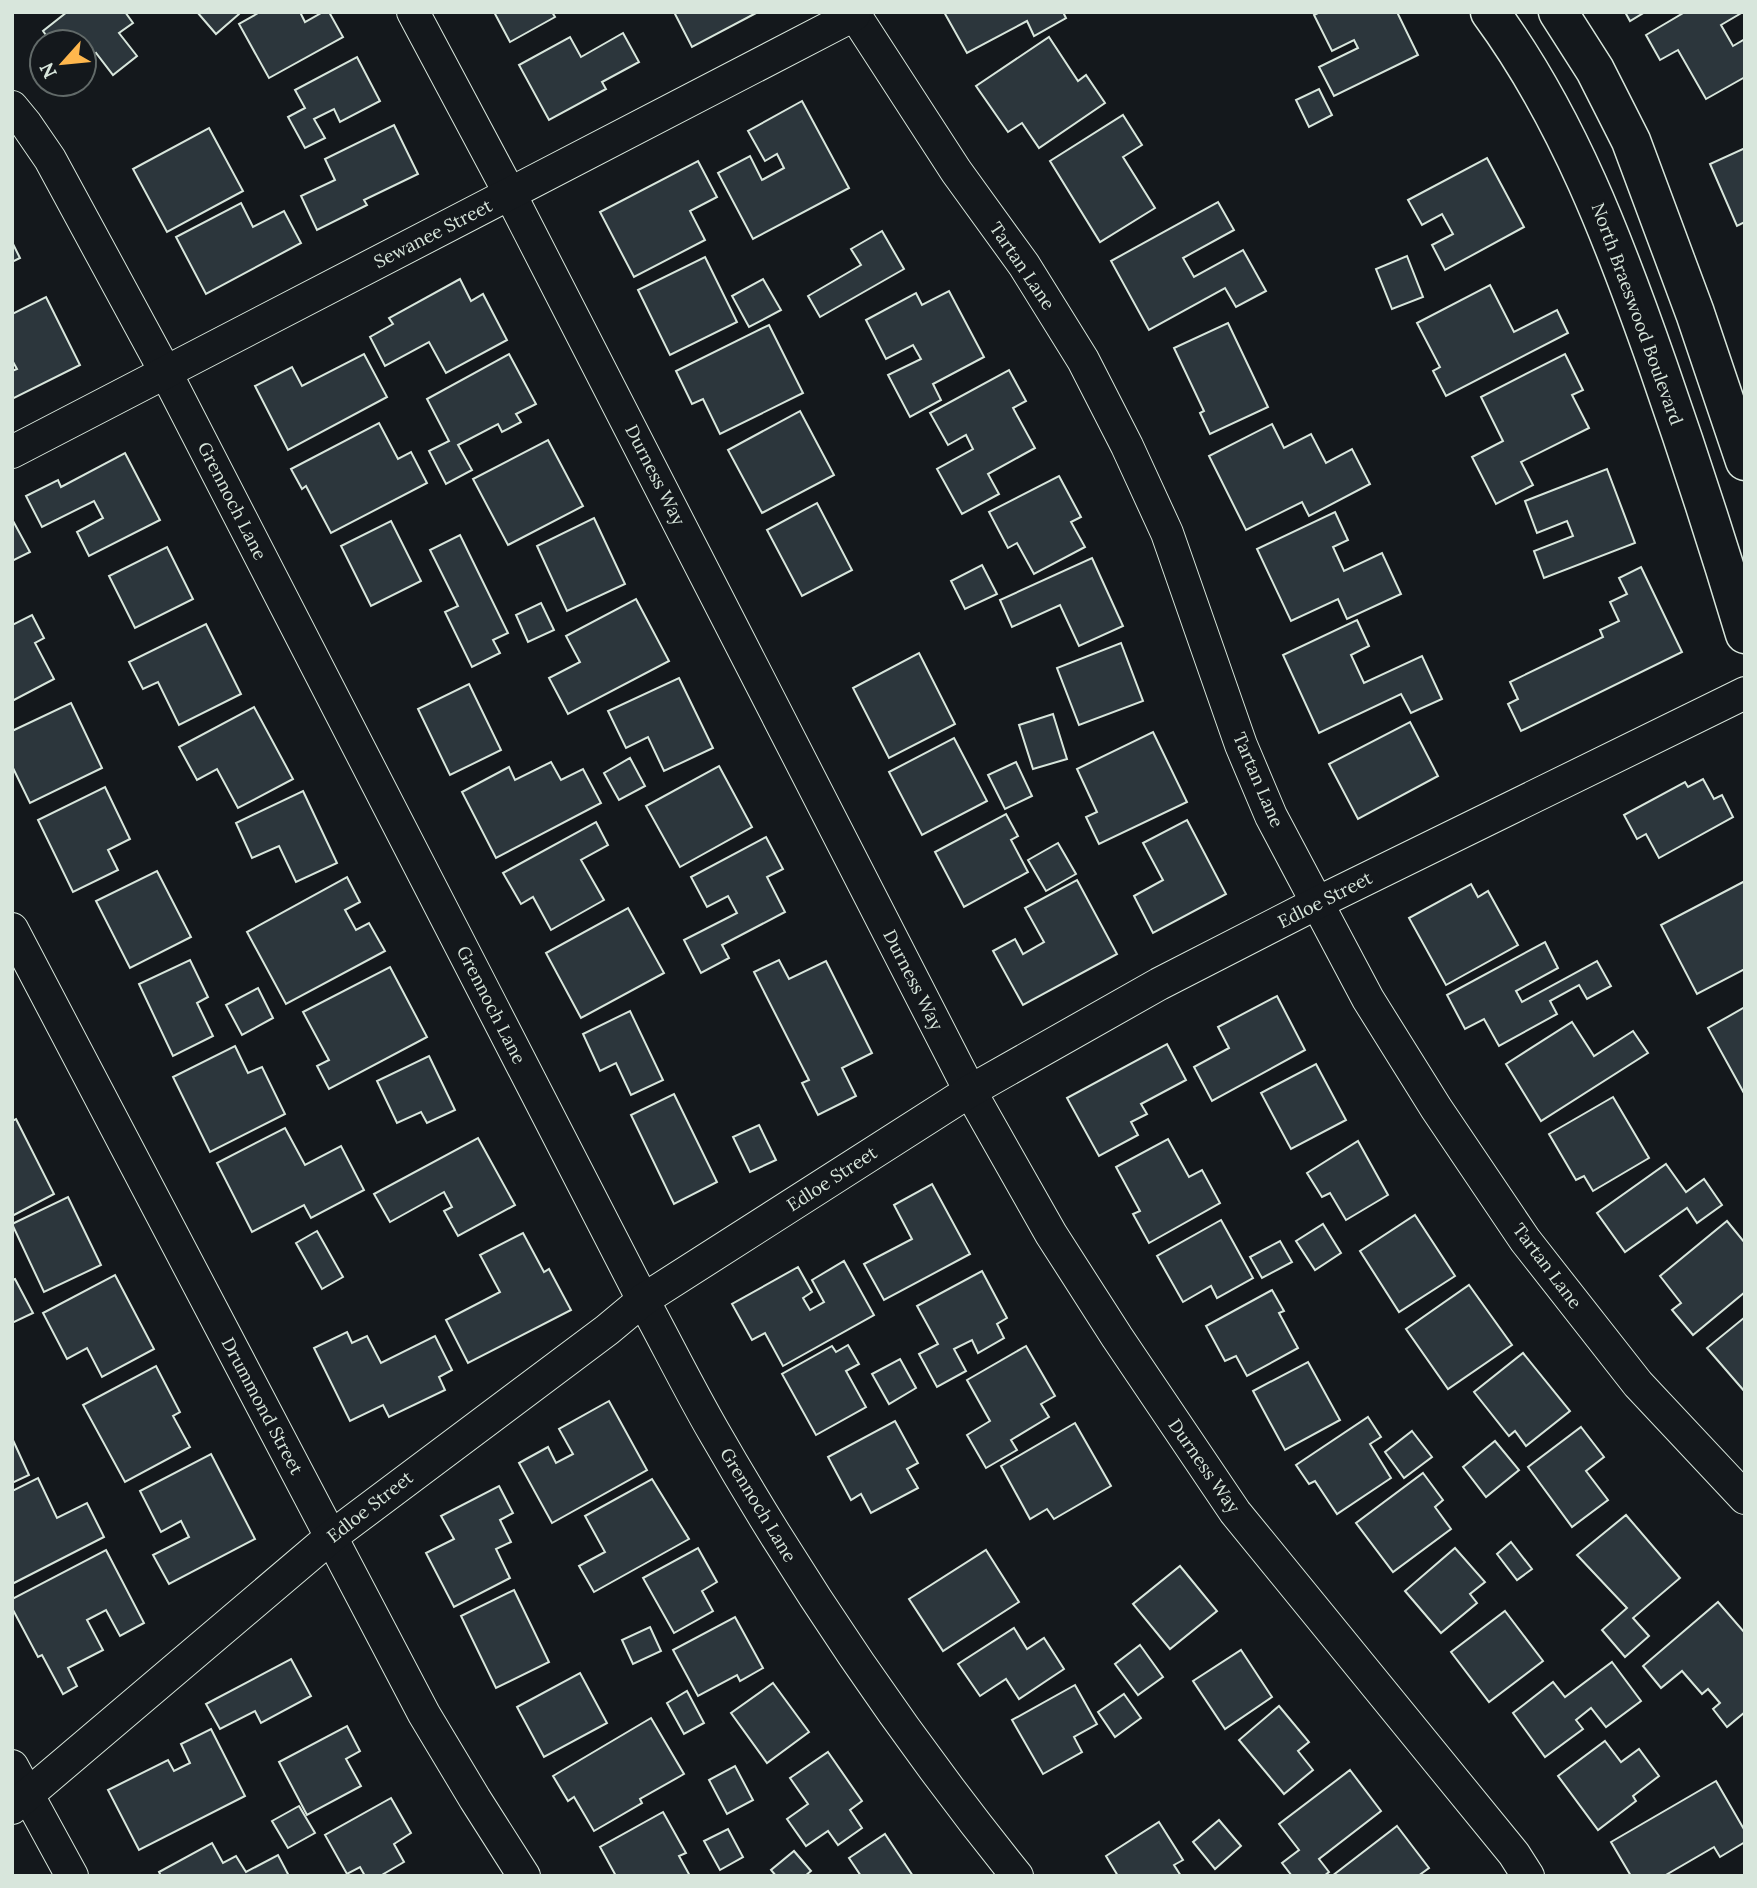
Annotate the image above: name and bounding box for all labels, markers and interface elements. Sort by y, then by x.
north arrow [28,28,98,98]
text: N [34,58,62,83]
street label: Sewanee Street [370,194,496,273]
street label: North Braeswood Boulevard [1586,199,1689,428]
street label: Tartan Lane [985,217,1060,314]
street label: Durness Way [620,421,691,529]
street label: Grennoch Lane [193,438,272,564]
street label: Tartan Lane [1228,729,1289,831]
street label: Edloe Street [1274,866,1376,933]
street label: Durness Way [878,926,949,1034]
street label: Grennoch Lane [452,942,531,1068]
street label: Edloe Street [782,1141,881,1216]
street label: Tartan Lane [1508,1218,1587,1313]
street label: Drummond Street [217,1333,308,1478]
street label: Durness Way [1163,1414,1246,1518]
street label: Grennoch Lane [715,1443,802,1566]
street label: Edloe Street [322,1466,417,1547]

